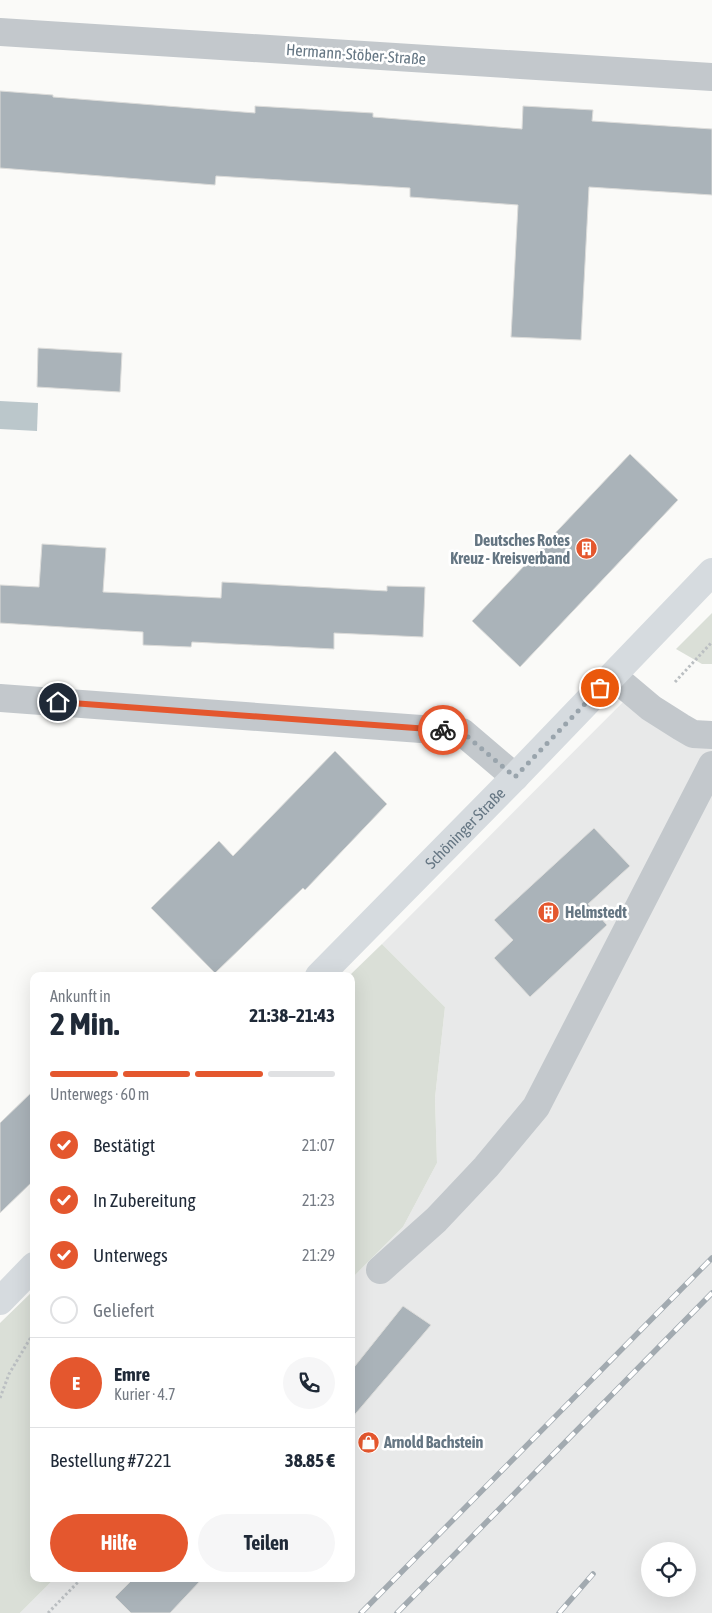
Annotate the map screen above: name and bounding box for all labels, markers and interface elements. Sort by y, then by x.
street label: Hermann-Stöber-Straße [286,40,426,68]
place label: Deutsches Rotes Kreuz - Kreisverband [450,531,570,567]
building icon: Deutsches Rotes Kreuz - Kreisverband [574,537,598,561]
pin [579,667,621,709]
icon: bag [586,674,614,702]
pin [37,681,79,723]
icon: home [44,688,72,716]
courier [418,705,468,755]
icon: bike [429,716,457,744]
street label: Schöninger Straße [421,784,509,872]
building icon: Helmstedt [537,900,561,924]
place label: Helmstedt [565,903,627,921]
text: Ankunft in [50,987,111,1005]
text: 21:38–21:43 [249,1004,335,1026]
text: 2 Min. [50,1005,119,1042]
text: Unterwegs · 60 m [50,1085,149,1103]
icon: check [50,1131,78,1159]
text: Bestätigt [93,1134,155,1156]
text: 21:07 [302,1136,335,1154]
icon: check [50,1186,78,1214]
text: In Zubereitung [93,1189,196,1211]
text: 21:23 [302,1191,335,1209]
icon: check [50,1241,78,1269]
text: Unterwegs [93,1244,168,1266]
text: 21:29 [302,1246,335,1264]
text: Geliefert [93,1299,154,1321]
button: phone [283,1357,335,1409]
text: Emre [114,1363,150,1385]
text: E [72,1372,80,1394]
text: Kurier · 4.7 [114,1385,176,1403]
shop icon: Arnold Bachstein [356,1430,380,1454]
place label: Arnold Bachstein [383,1433,483,1451]
text: Bestellung #7221 [50,1449,172,1471]
text: 38.85 € [285,1449,335,1471]
button: Hilfe [50,1514,188,1572]
button: Teilen [198,1514,335,1572]
map controls [641,1542,696,1597]
button: locate [641,1542,696,1597]

